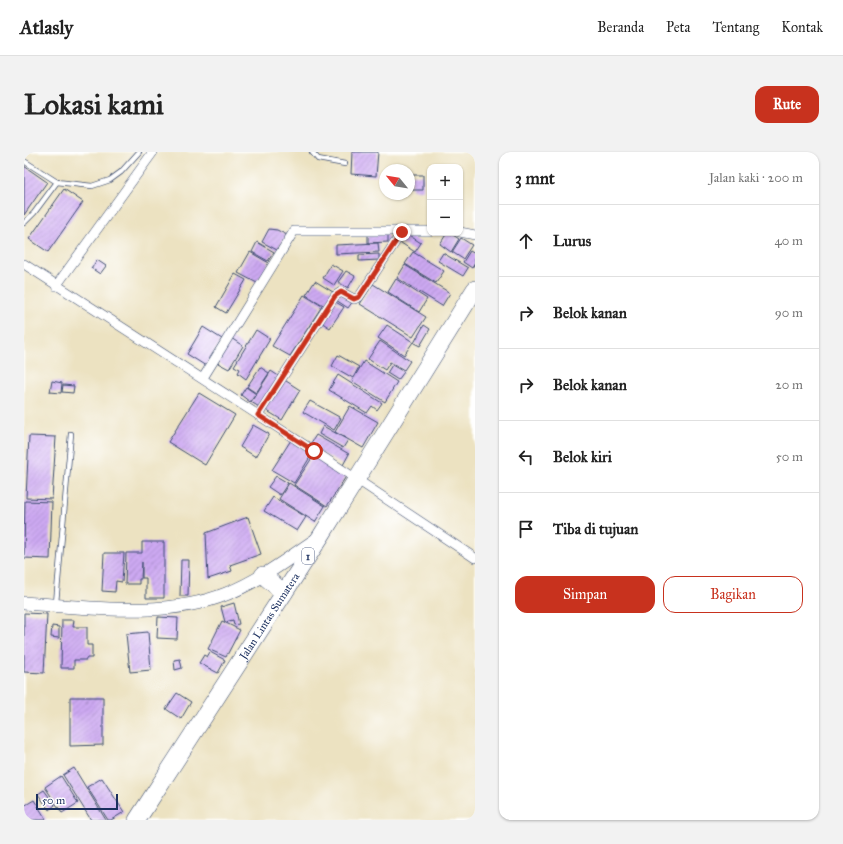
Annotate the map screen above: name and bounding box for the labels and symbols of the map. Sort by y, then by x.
north arrow [379,164,415,200]
route end [393,223,411,241]
route start [305,442,323,460]
road number: 1 [302,548,314,564]
street label: Jalan Lintas Sumatera [236,570,302,663]
scale bar [36,792,118,811]

